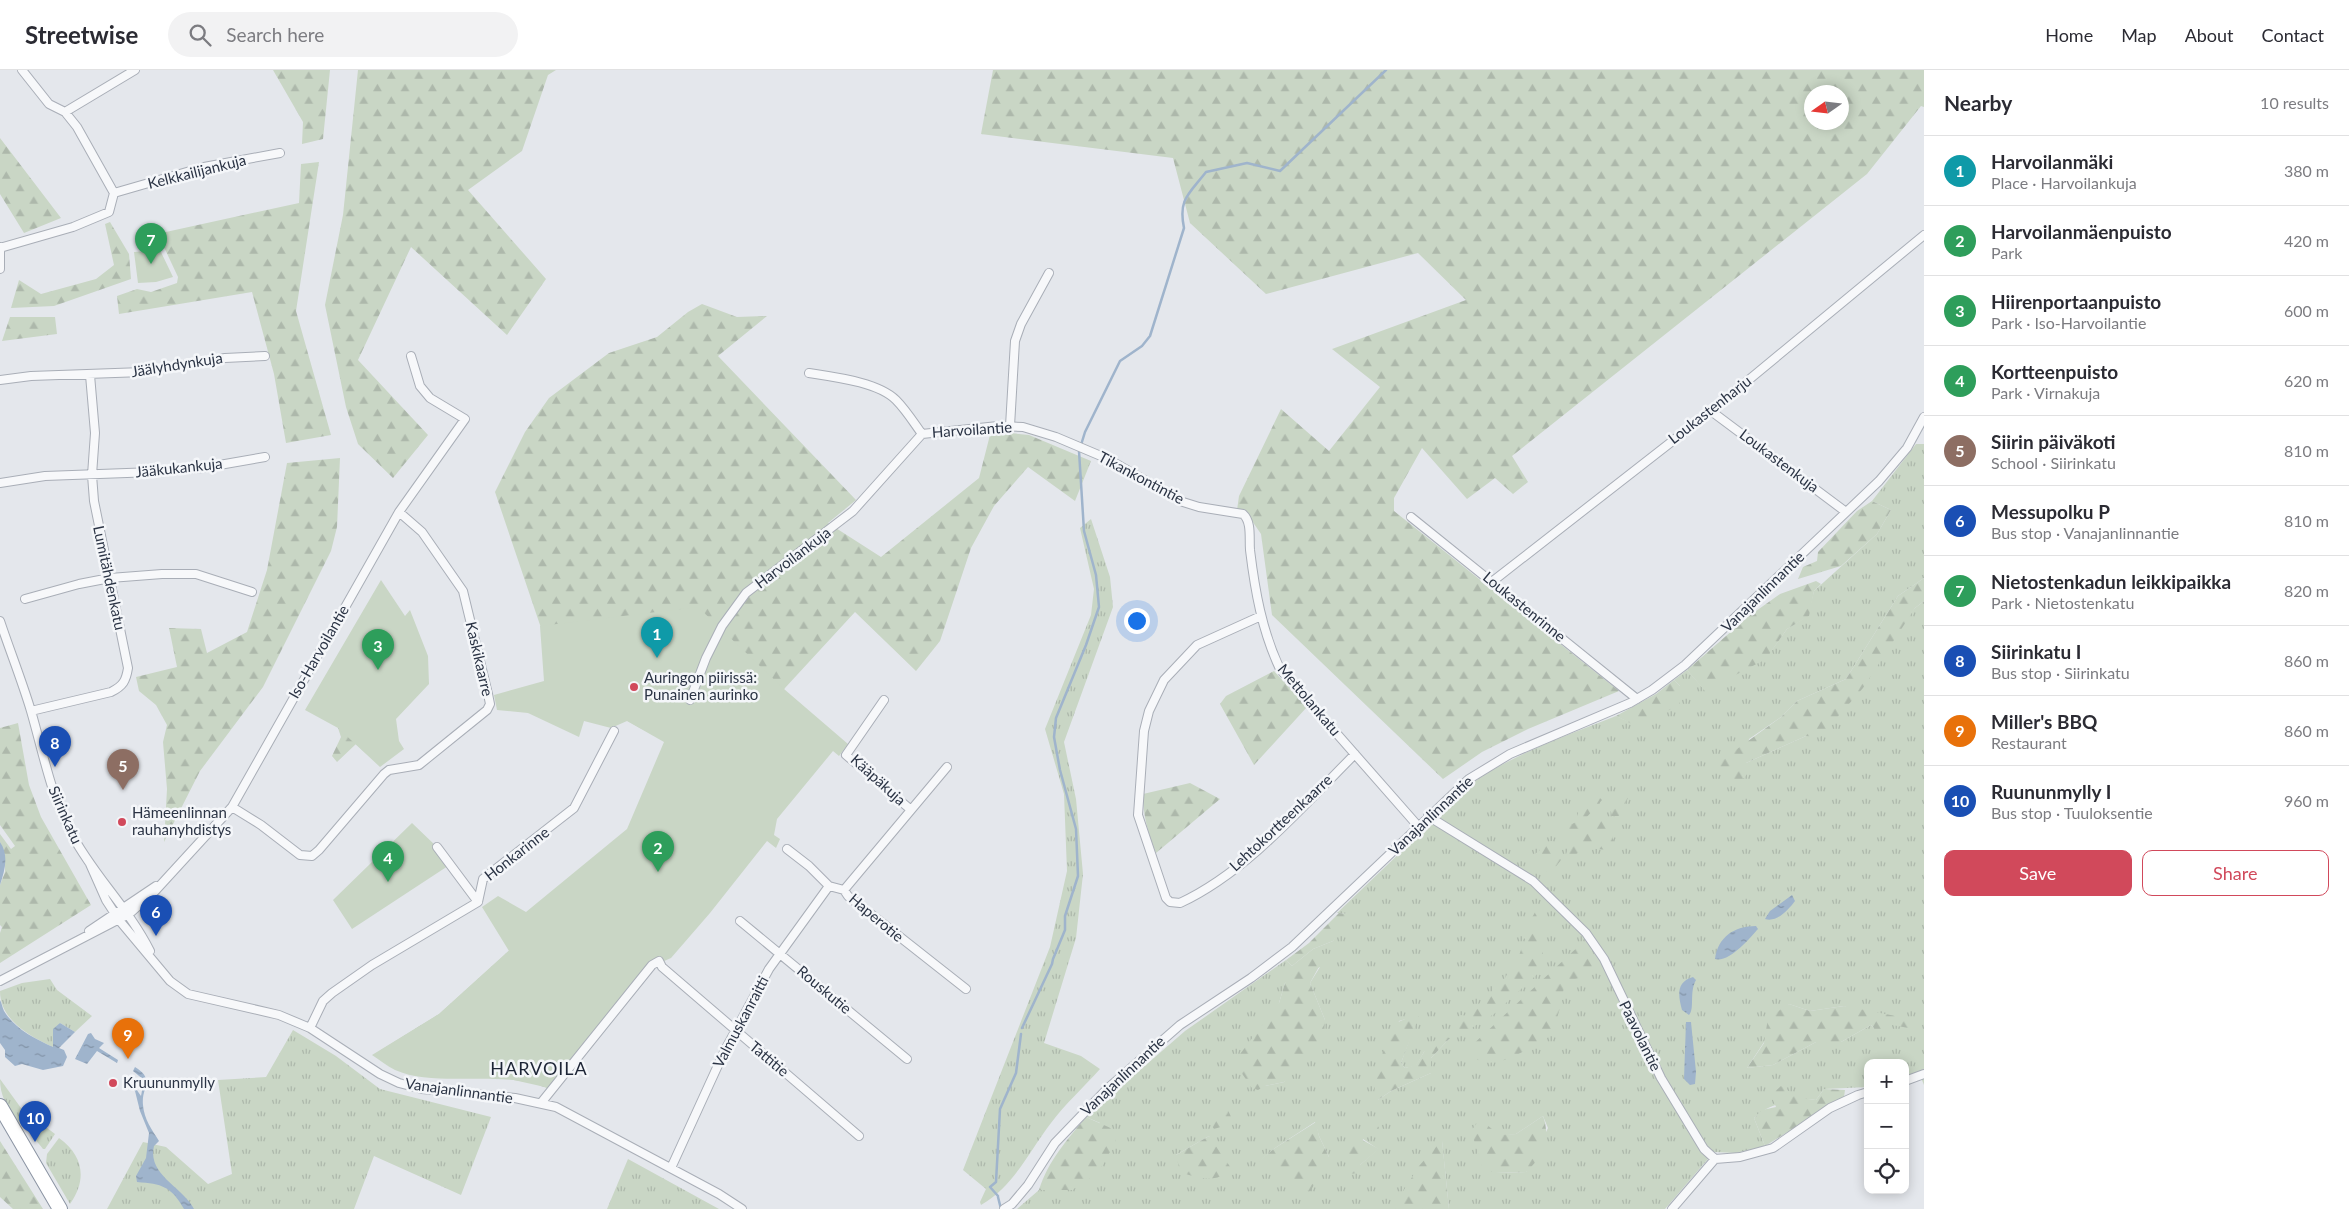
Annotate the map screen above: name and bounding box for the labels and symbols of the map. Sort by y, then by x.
north arrow [1804,85,1849,130]
street label: Kelkkailijankuja [146,150,248,192]
pin: 7 [135,223,167,264]
street label: Jäälyhdynkuja [130,348,224,380]
street label: Loukastenharju [1664,371,1755,447]
street label: Harvoilantie [931,417,1013,441]
street label: Loukastenkuja [1737,425,1823,496]
street label: Tikankontintie [1096,447,1187,507]
street label: Jääkukankuja [134,453,223,481]
street label: Harvoilankuja [751,523,834,592]
street label: Lumitähdenkatu [90,524,130,632]
street label: Vanajanlinnantie [1717,547,1808,635]
street label: Loukastenrinne [1480,567,1570,645]
street label: Iso-Harvoilantie [284,602,352,701]
your location [1124,608,1150,634]
pin: 1 [641,617,673,658]
street label: Kaskikaarre [463,620,497,698]
pin: 3 [362,629,394,670]
street label: Mettolankatu [1274,660,1345,739]
place label: Auringon piirissä: Punainen aurinko [644,668,758,703]
marker: Auringon piirissä: Punainen aurinko [628,681,640,693]
pin: 8 [39,726,71,767]
pin: 5 [107,749,139,790]
street label: Kääpäkuja [847,750,910,809]
street label: Lehtokortteenkaarre [1225,770,1335,874]
street label: Vanajanlinnantie [1384,772,1476,859]
street label: Siirinkatu [45,783,87,846]
place label: Hämeenlinnan rauhanyhdistys [132,803,231,838]
marker: Hämeenlinnan rauhanyhdistys [116,816,128,828]
street label: Honkarinne [481,822,552,884]
pin: 2 [642,831,674,872]
pin: 4 [372,841,404,882]
street label: Haperotie [846,889,908,945]
pin: 6 [140,895,172,936]
street label: Rouskutie [794,961,856,1017]
street label: Valmuskanraitti [708,973,772,1070]
street label: Paavolantie [1616,997,1666,1074]
pin: 9 [112,1018,144,1059]
street label: Vanajanlinnantie [1076,1032,1168,1119]
street label: Tattitie [746,1037,793,1080]
district label: HARVOILA [490,1057,588,1079]
place label: Kruununmylly [123,1073,215,1091]
street label: Vanajanlinnantie [404,1074,514,1106]
marker: Kruununmylly [107,1077,119,1089]
pin: 10 [19,1101,51,1142]

